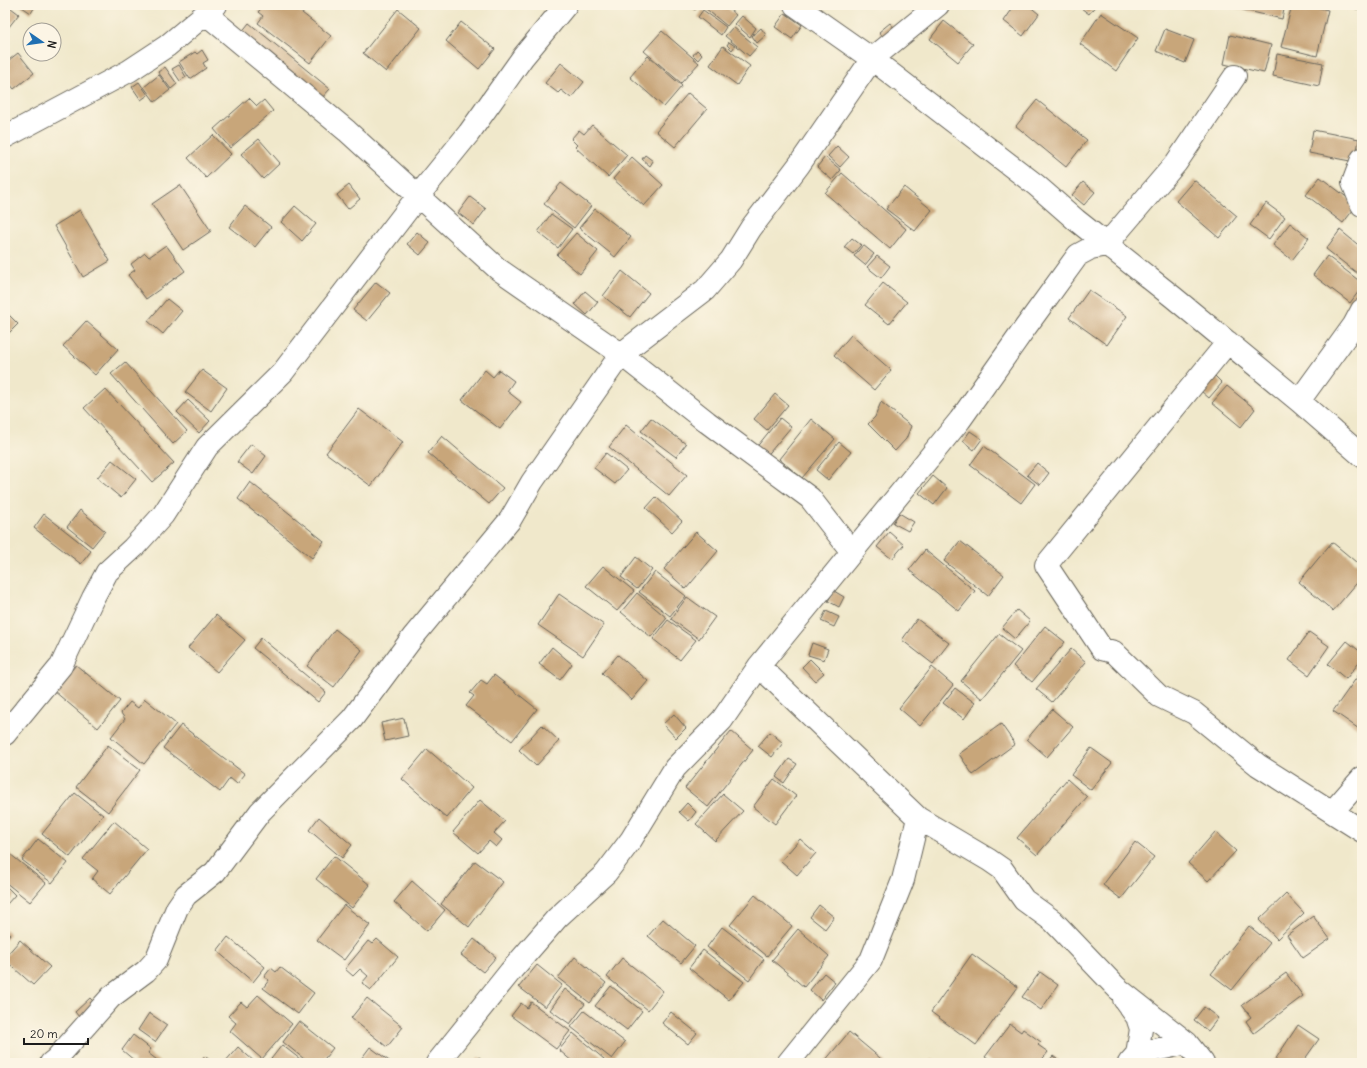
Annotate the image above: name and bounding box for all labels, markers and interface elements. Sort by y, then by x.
north arrow [22,22,62,62]
text: N [44,39,59,50]
scale bar [24,1020,88,1046]
text: 20 m [30,1026,58,1041]

